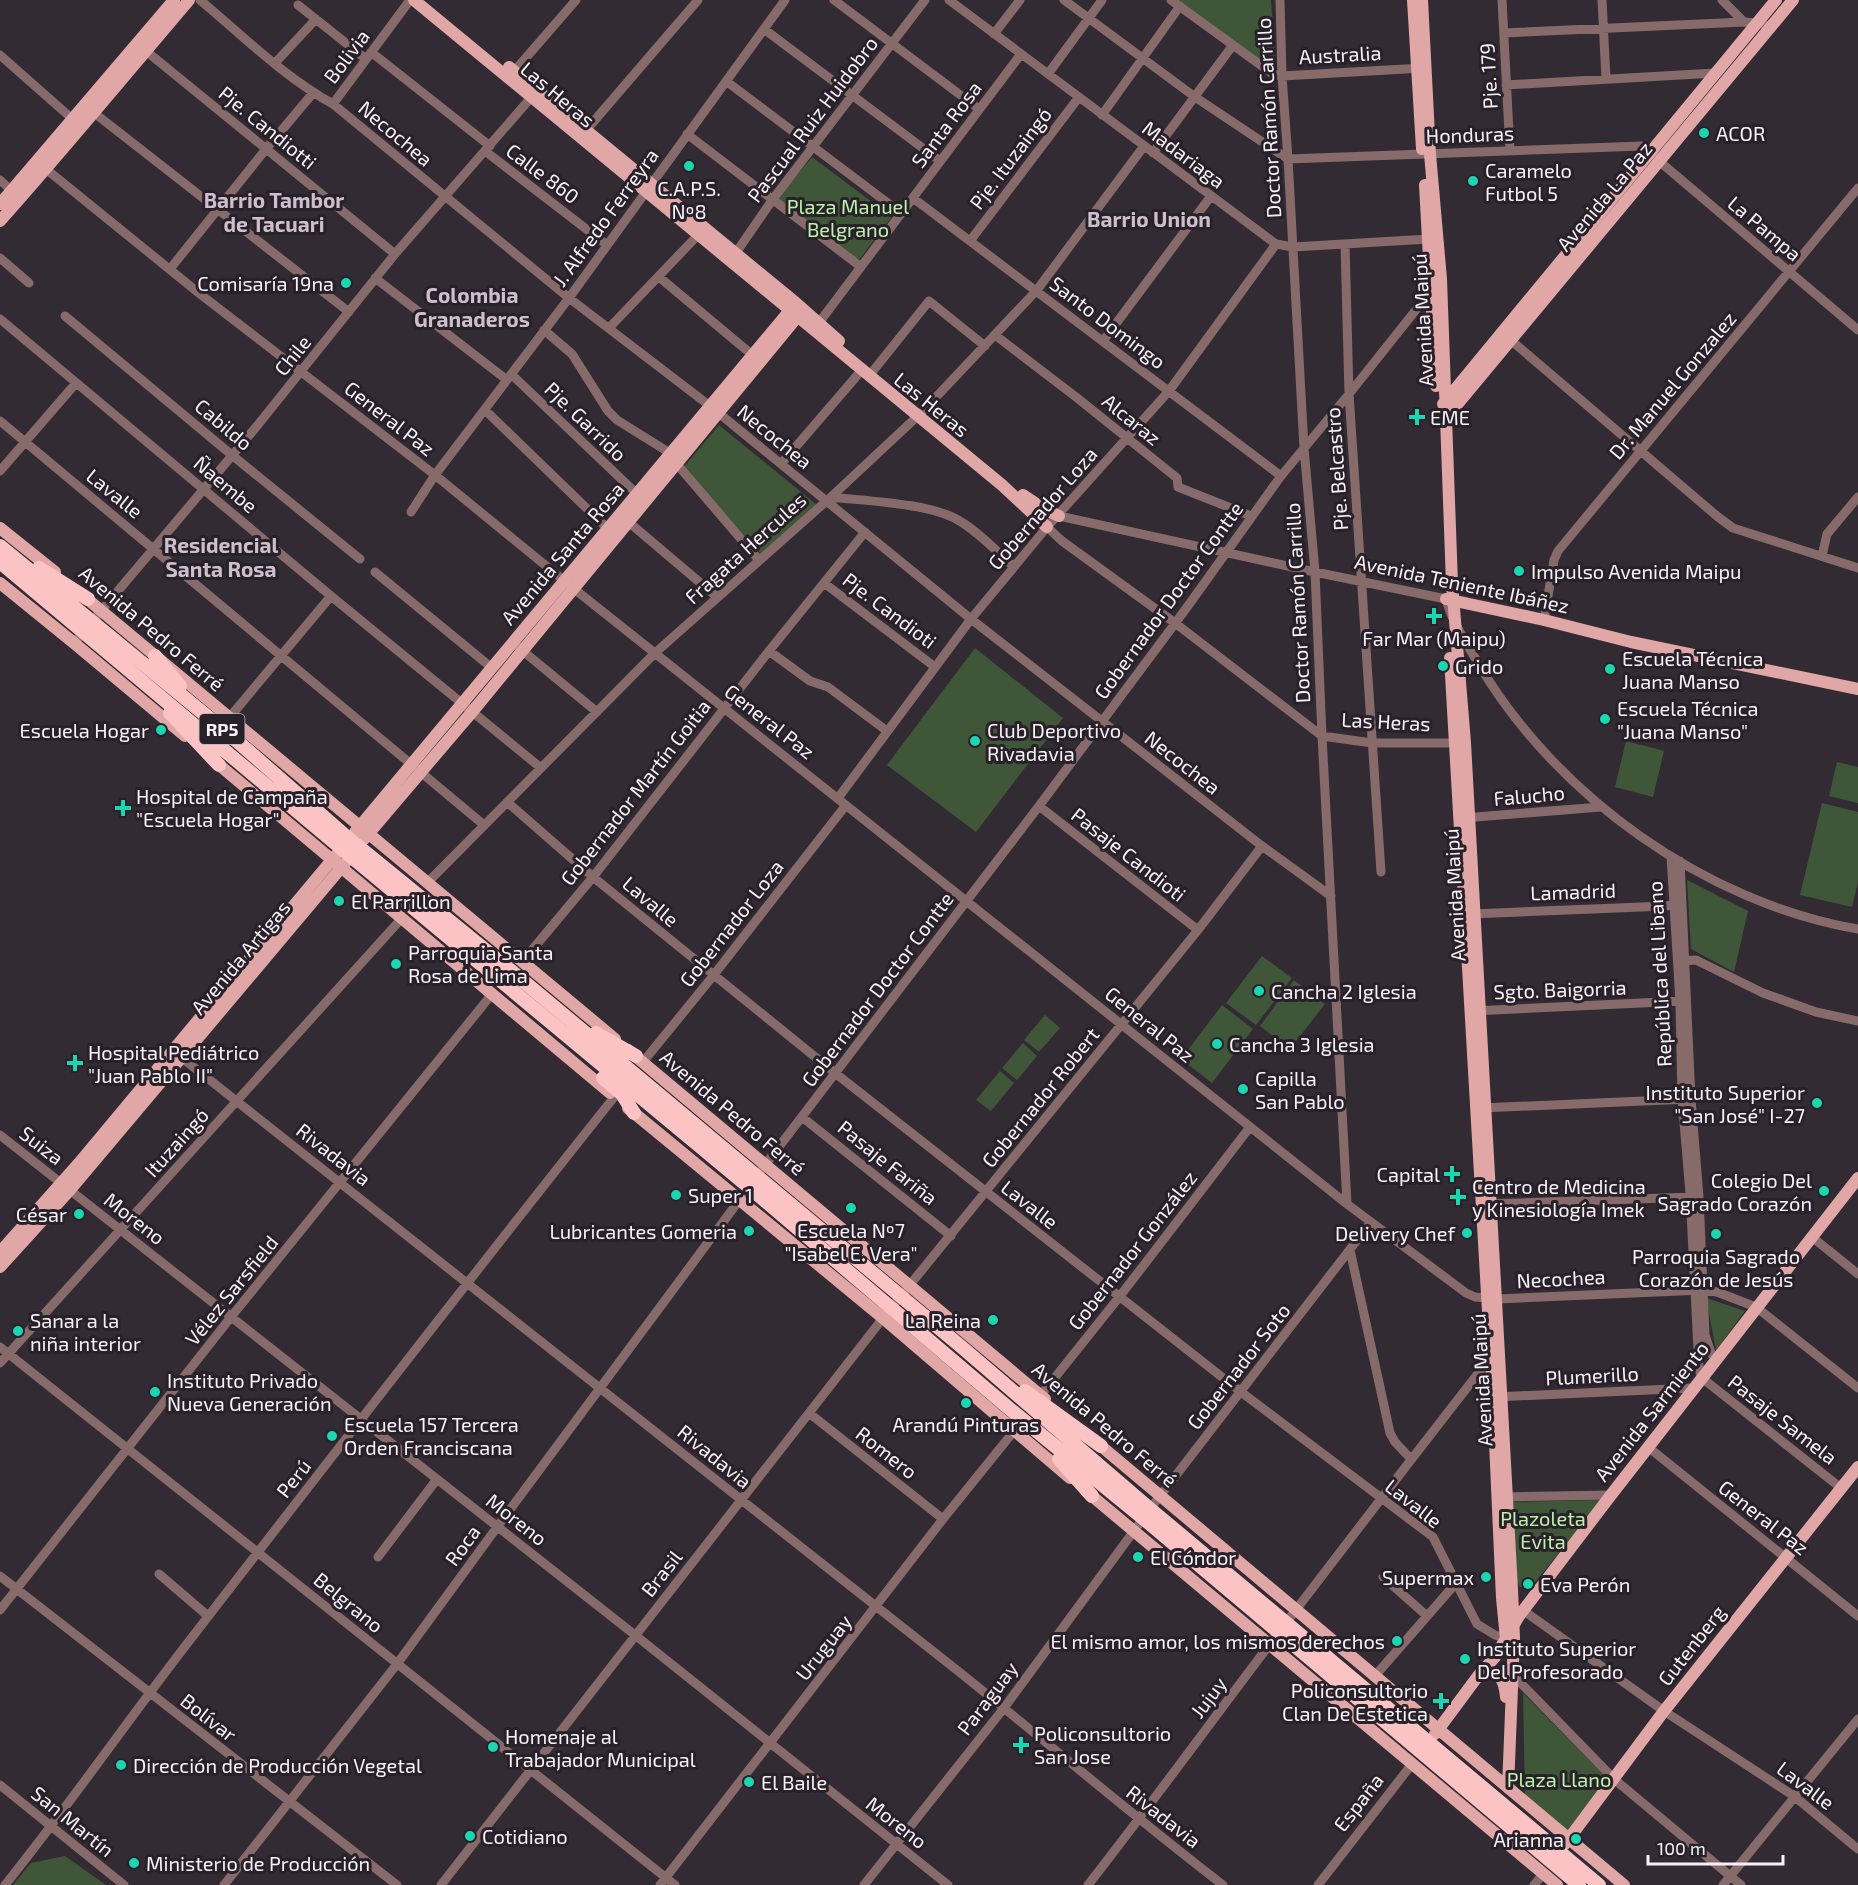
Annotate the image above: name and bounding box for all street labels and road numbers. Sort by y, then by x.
street label: Doctor Ramón Carrillo [1251,17,1285,219]
street label: Bolivia [318,24,374,88]
street label: Pascual Ruiz Huidobro [742,31,882,207]
street label: Australia [1298,40,1382,68]
street label: Pje. 179 [1474,42,1502,110]
street label: Las Heras [516,56,600,132]
street label: Santa Rosa [906,76,986,172]
street label: Pje. Candiotti [214,80,322,174]
street label: Necochea [354,95,438,171]
street label: Pje. Ituzaingó [964,102,1056,214]
street label: Madariaga [1138,115,1230,193]
street label: Honduras [1425,120,1515,148]
street label: Avenida La Paz [1551,136,1657,256]
street label: Calle 860 [502,138,584,208]
street label: J. Alfredo Ferreyra [547,143,663,291]
street label: La Pampa [1723,190,1807,266]
street label: Avenida Maipú [1407,253,1437,387]
street label: Santo Domingo [1045,271,1171,373]
street label: Dr. Manuel Gonzalez [1603,306,1741,464]
street label: Chile [269,330,315,380]
street label: Las Heras [890,367,974,441]
street label: General Paz [340,375,440,461]
street label: Pje. Garrido [540,376,632,466]
street label: Alcaraz [1098,388,1166,450]
street label: Cabildo [190,393,258,455]
street label: Necochea [733,399,817,473]
street label: Pje. Belcastro [1320,407,1352,531]
street label: Gobernador Loza [982,442,1102,574]
street label: Ñaembe [189,451,263,517]
street label: Lavalle [82,463,148,523]
street label: Avenida Santa Rosa [495,477,629,629]
street label: Fragata Hercules [680,487,810,609]
street label: Gobernador Doctor Contte [1089,497,1247,703]
street label: Doctor Ramón Carrillo [1280,502,1314,704]
street label: Avenida Teniente Ibáñez [1353,549,1571,617]
street label: Avenida Pedro Ferré [75,560,229,696]
street label: Pje. Candioti [838,567,942,653]
street label: General Paz [720,678,820,764]
street label: Gobernador Martín Goitia [555,694,715,890]
street label: Las Heras [1341,707,1431,735]
road number: RP5 [200,714,244,744]
street label: Necochea [1141,725,1225,799]
street label: Falucho [1492,780,1566,810]
street label: Pasaje Candioti [1067,802,1191,906]
street label: Avenida Maipú [1439,828,1469,962]
street label: Gobernador Loza [674,855,788,991]
street label: Lavalle [618,871,684,931]
street label: Lamadrid [1530,878,1616,904]
street label: República del Libano [1642,880,1676,1068]
street label: Gobernador Doctor Contte [796,887,958,1091]
street label: Avenida Artigas [185,895,295,1019]
street label: Sgto. Baigorria [1493,975,1627,1003]
street label: General Paz [1101,981,1199,1067]
street label: Gobernador Robert [976,1022,1104,1172]
street label: Avenida Pedro Ferré [656,1044,810,1180]
street label: Ituzaingó [139,1103,213,1181]
street label: Pasaje Fariña [833,1115,943,1209]
street label: Rivadavia [292,1118,376,1190]
street label: Suiza [15,1121,69,1169]
street label: Gobernador González [1062,1166,1202,1334]
street label: Lavalle [997,1174,1063,1234]
street label: Moreno [100,1187,170,1249]
street label: Vélez Sarsfield [179,1230,283,1350]
street label: Necochea [1516,1264,1606,1292]
street label: Gobernador Soto [1181,1298,1295,1434]
street label: Avenida Maipú [1466,1313,1496,1447]
street label: Avenida Sarmiento [1589,1336,1713,1486]
street label: Avenida Pedro Ferré [1028,1356,1182,1492]
street label: Plumerillo [1545,1361,1639,1389]
street label: Pasaje Samela [1724,1369,1842,1469]
street label: Rivadavia [673,1419,757,1493]
street label: Romero [852,1421,922,1483]
street label: Perú [271,1454,315,1502]
street label: Lavalle [1381,1473,1447,1533]
street label: General Paz [1714,1474,1814,1560]
street label: Moreno [482,1488,552,1550]
street label: Roca [439,1520,485,1570]
street label: Brasil [635,1545,687,1601]
street label: Belgrano [309,1567,389,1637]
street label: Gutenberg [1652,1600,1730,1690]
street label: Uruguay [790,1609,856,1685]
street label: Paraguay [952,1656,1023,1739]
street label: Jujuy [1185,1671,1231,1722]
street label: Bolívar [176,1688,242,1746]
street label: Lavalle [1773,1756,1839,1814]
street label: España [1328,1768,1388,1836]
street label: Rivadavia [1122,1780,1206,1852]
street label: San Martín [27,1781,119,1861]
street label: Moreno [862,1791,932,1853]

